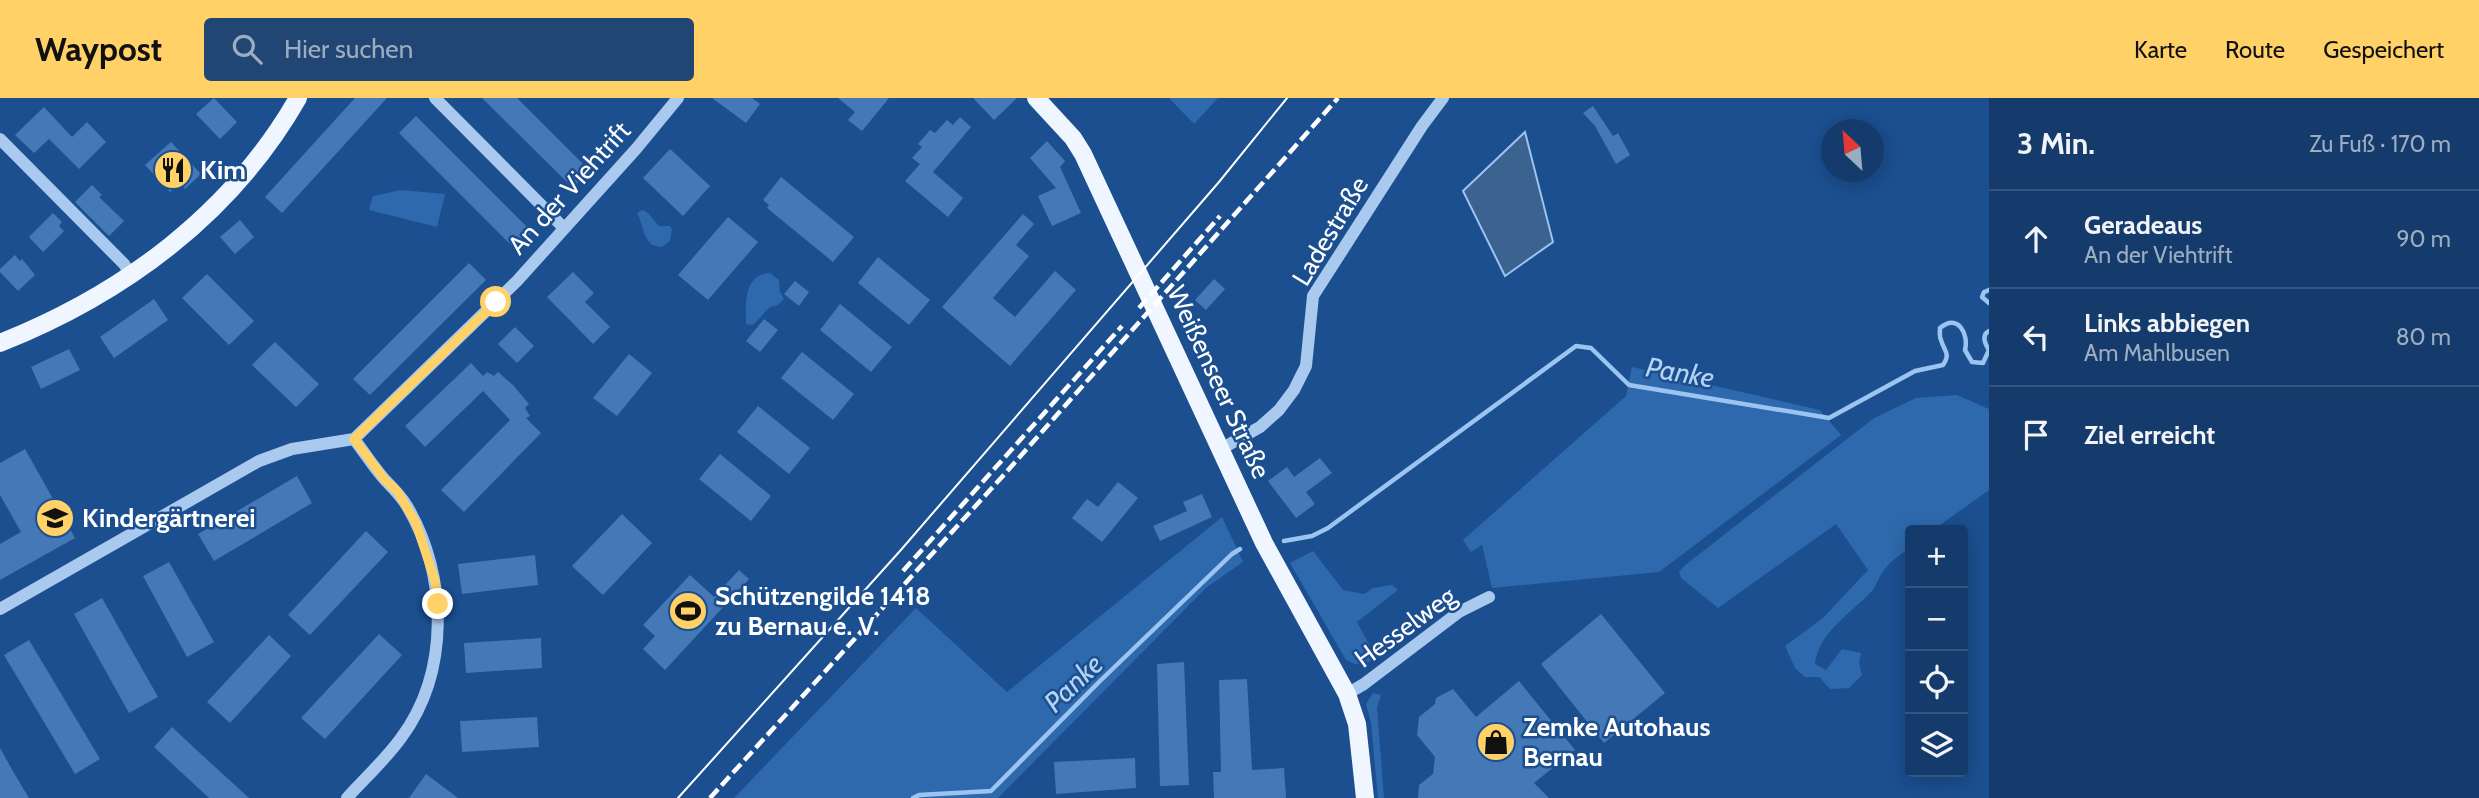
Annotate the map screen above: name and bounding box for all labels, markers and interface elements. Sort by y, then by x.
search box [204,18,694,81]
text: Waypost [35,29,162,69]
icon: search [228,30,266,68]
text: Hier suchen [284,33,413,65]
text: Karte [2134,35,2187,64]
text: Route [2225,35,2285,64]
text: Gespeichert [2323,35,2444,64]
street label: An der Viehtrift [501,115,637,261]
north arrow [1821,119,1884,182]
text: 3 Min. [2017,125,2095,162]
text: Zu Fuß · 170 m [2309,130,2451,158]
restaurant icon: Kim [152,149,194,191]
place label: Kim [200,154,246,186]
street label: Ladestraße [1285,171,1375,291]
text: Geradeaus [2084,209,2202,241]
icon: ahead [2017,220,2055,258]
text: 90 m [2397,225,2451,253]
text: An der Viehtrift [2084,241,2232,269]
street label: Weißenseer Straße [1160,281,1278,483]
route start [480,286,511,317]
text: Links abbiegen [2084,307,2250,339]
icon: left [2017,318,2055,356]
text: 80 m [2396,323,2451,351]
text: Am Mahlbusen [2084,339,2230,367]
water label: Panke [1643,349,1717,395]
icon: arrive [2017,416,2055,454]
text: Ziel erreicht [2084,419,2215,451]
school or university icon: Kindergärtnerei [34,497,76,539]
place label: Kindergärtnerei [82,502,256,534]
map controls [1905,525,1968,777]
button: + [1905,525,1968,588]
street label: Hesselweg [1348,579,1463,674]
place label: Schützengilde 1418 zu Bernau e. V. [715,580,931,642]
route end [422,588,453,619]
button: − [1905,588,1968,651]
sports icon: Schützengilde 1418 zu Bernau e. V. [667,590,709,632]
water label: Panke [1036,647,1110,719]
button: locate [1905,651,1968,714]
place label: Zemke Autohaus Bernau [1523,711,1710,773]
button: layers [1905,714,1968,777]
shop icon: Zemke Autohaus Bernau [1475,721,1517,763]

